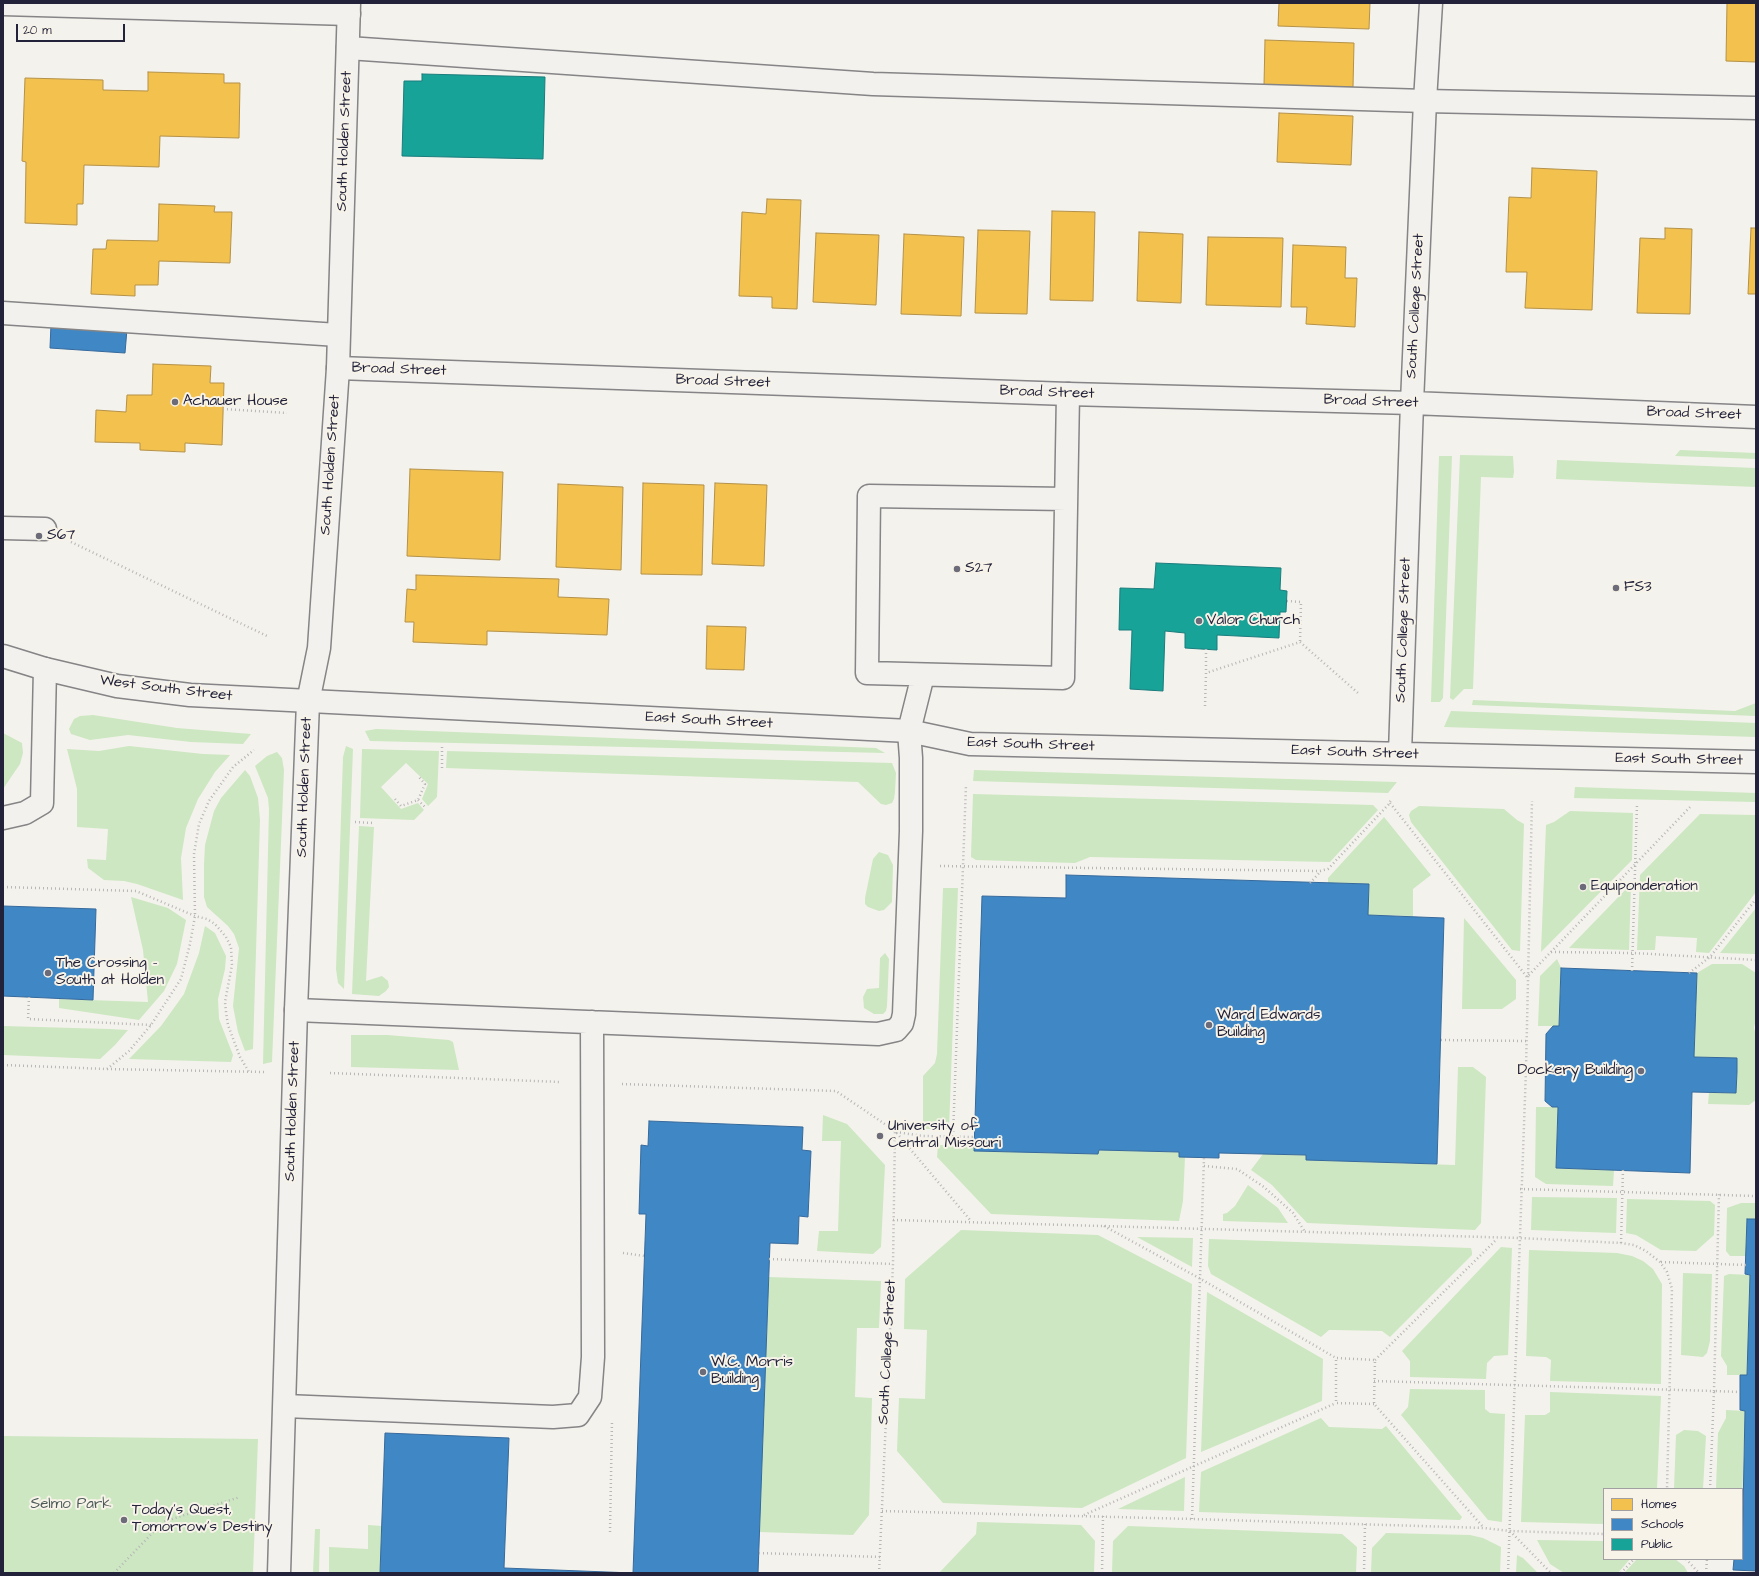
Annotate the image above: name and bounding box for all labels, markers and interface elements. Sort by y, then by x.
scale bar [18,16,127,42]
text: 20 m [23,22,52,39]
street label: South Holden Street [334,70,356,212]
street label: South College Street [1403,233,1429,379]
street label: Broad Street [351,359,447,381]
street label: Broad Street [675,371,771,393]
street label: Broad Street [999,382,1095,404]
street label: Broad Street [1323,391,1419,413]
place label: Achauer House [183,393,288,411]
street label: South Holden Street [317,394,345,536]
marker: Achauer House [170,397,180,407]
street label: Broad Street [1646,403,1742,425]
place label: S67 [47,527,75,545]
marker: S67 [34,531,44,541]
street label: South College Street [1392,557,1416,703]
place label: S27 [965,560,992,578]
marker: S27 [952,564,962,574]
place label: FS3 [1624,579,1652,597]
marker: FS3 [1611,583,1621,593]
place label: Valor Church [1207,612,1300,630]
marker: Valor Church [1194,616,1204,626]
street label: West South Street [99,672,233,706]
street label: East South Street [645,709,773,733]
street label: South Holden Street [294,716,316,858]
street label: East South Street [967,734,1095,756]
street label: East South Street [1291,742,1419,764]
street label: East South Street [1615,750,1743,770]
place label: Equiponderation [1591,878,1698,896]
marker: Equiponderation [1578,882,1588,892]
place label: The Crossing – South at Holden [56,955,164,990]
marker: The Crossing – South at Holden [43,968,53,978]
place label: Ward Edwards Building [1217,1007,1321,1042]
marker: Ward Edwards Building [1204,1020,1214,1030]
street label: South Holden Street [282,1040,304,1182]
place label: Dockery Building [1517,1062,1633,1080]
marker: Dockery Building [1636,1066,1646,1076]
place label: University of Central Missouri [888,1118,1001,1153]
marker: University of Central Missouri [875,1131,885,1141]
street label: South College Street [875,1279,901,1425]
place label: W.C. Morris Building [711,1354,793,1389]
marker: W.C. Morris Building [698,1367,708,1377]
legend [1603,1488,1743,1560]
park label: Selmo Park [31,1496,111,1514]
text: Homes [1641,1496,1677,1513]
place label: Today’s Quest, Tomorrow’s Destiny [132,1502,272,1537]
marker: Today’s Quest, Tomorrow’s Destiny [119,1515,129,1525]
text: Schools [1641,1516,1684,1533]
text: Public [1641,1536,1673,1553]

